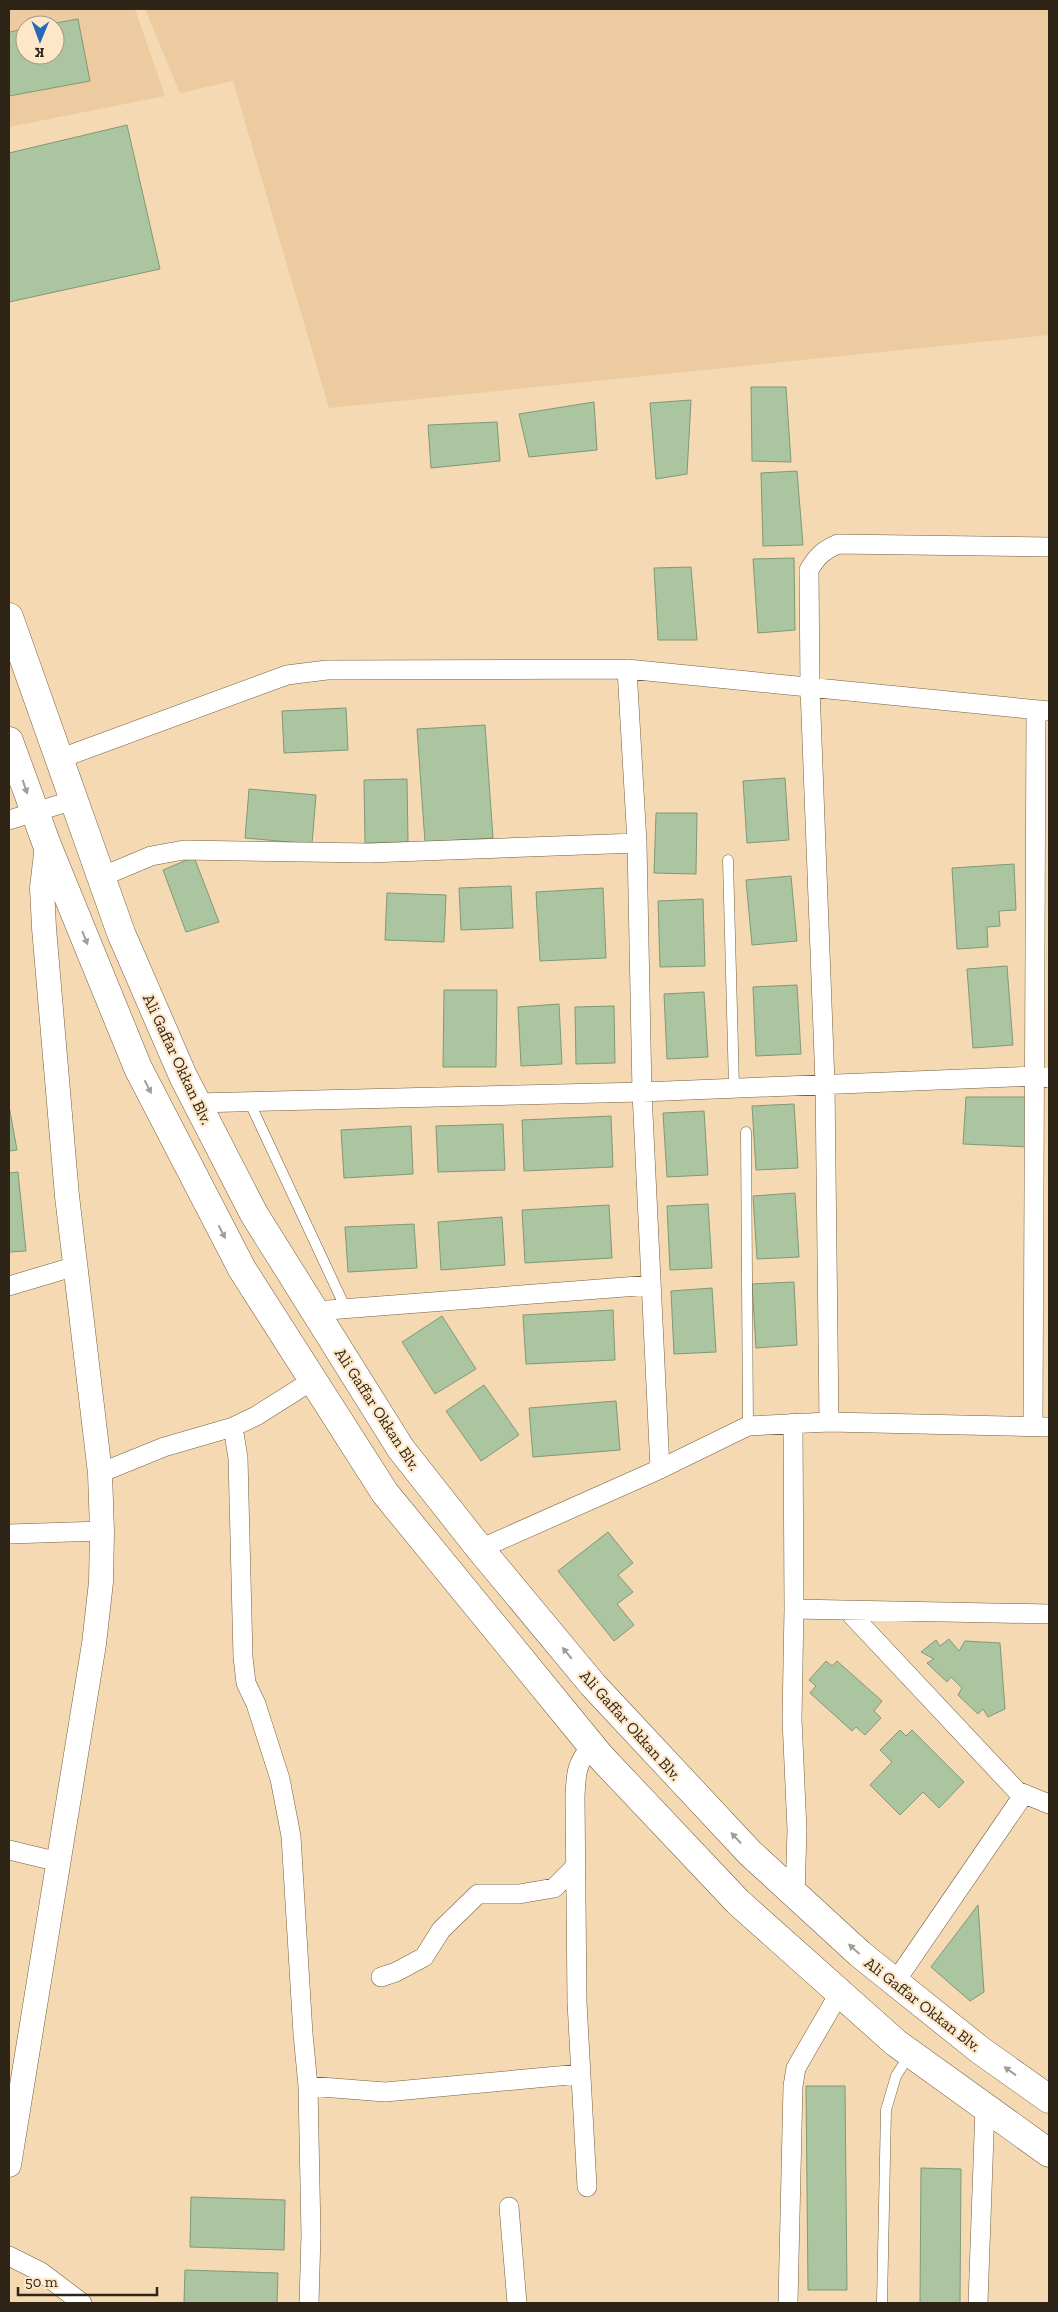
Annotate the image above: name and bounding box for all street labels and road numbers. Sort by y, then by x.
street label: Ali Gaffar Okkan Blv. [139,991,216,1128]
street label: Ali Gaffar Okkan Blv. [331,1345,424,1474]
street label: Ali Gaffar Okkan Blv. [576,1666,685,1785]
street label: Ali Gaffar Okkan Blv. [861,1953,985,2056]

